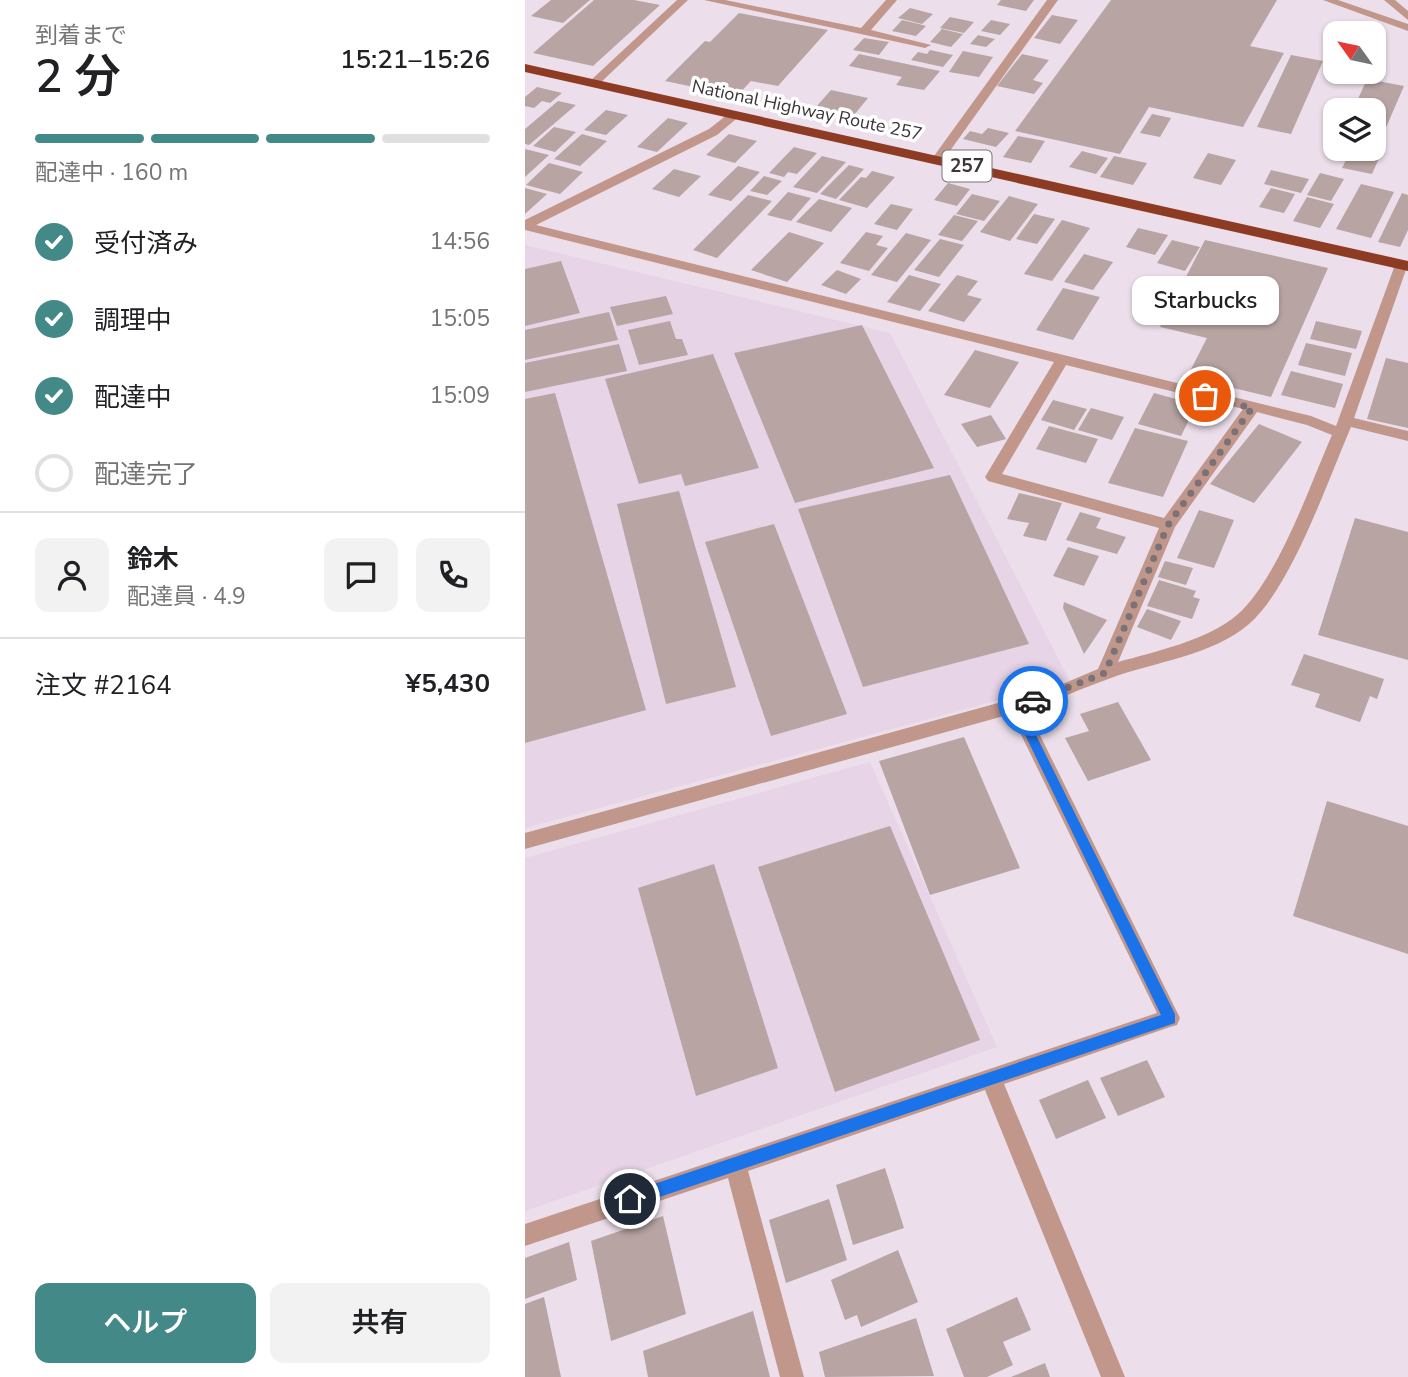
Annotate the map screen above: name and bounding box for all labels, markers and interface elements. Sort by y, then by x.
text: 到着まで [35,20,127,51]
north arrow [1323,21,1386,84]
map controls [1323,21,1386,161]
text: 15:21–15:26 [340,42,490,77]
text: 2 分 [35,45,121,108]
street label: National Highway Route 257 [690,74,924,146]
button: layers [1323,98,1386,161]
road number: 257 [943,150,991,182]
text: 配達中 · 160 m [35,157,188,188]
icon: check [35,223,73,261]
text: 受付済み [94,226,198,261]
text: 14:56 [430,226,490,257]
callout: Starbucks [1131,277,1279,326]
text: Starbucks [1154,285,1257,316]
icon: check [35,300,73,338]
text: 調理中 [94,303,172,338]
text: 15:05 [430,303,490,334]
pin [1175,366,1235,426]
icon: check [35,377,73,415]
icon: bag [1186,377,1224,415]
text: 配達中 [94,380,172,415]
text: 15:09 [430,380,490,411]
text: 配達完了 [94,457,198,492]
button: person [35,538,109,612]
button: chat [324,538,398,612]
button: phone [416,538,490,612]
text: 鈴木 [127,542,179,577]
text: 配達員 · 4.9 [127,581,246,612]
text: ¥5,430 [406,666,490,701]
courier [998,666,1068,736]
text: 注文 #2164 [35,668,172,703]
icon: car [1014,682,1052,720]
pin [600,1169,660,1229]
icon: home [611,1180,649,1218]
button: ヘルプ [35,1283,256,1363]
button: 共有 [270,1283,490,1363]

